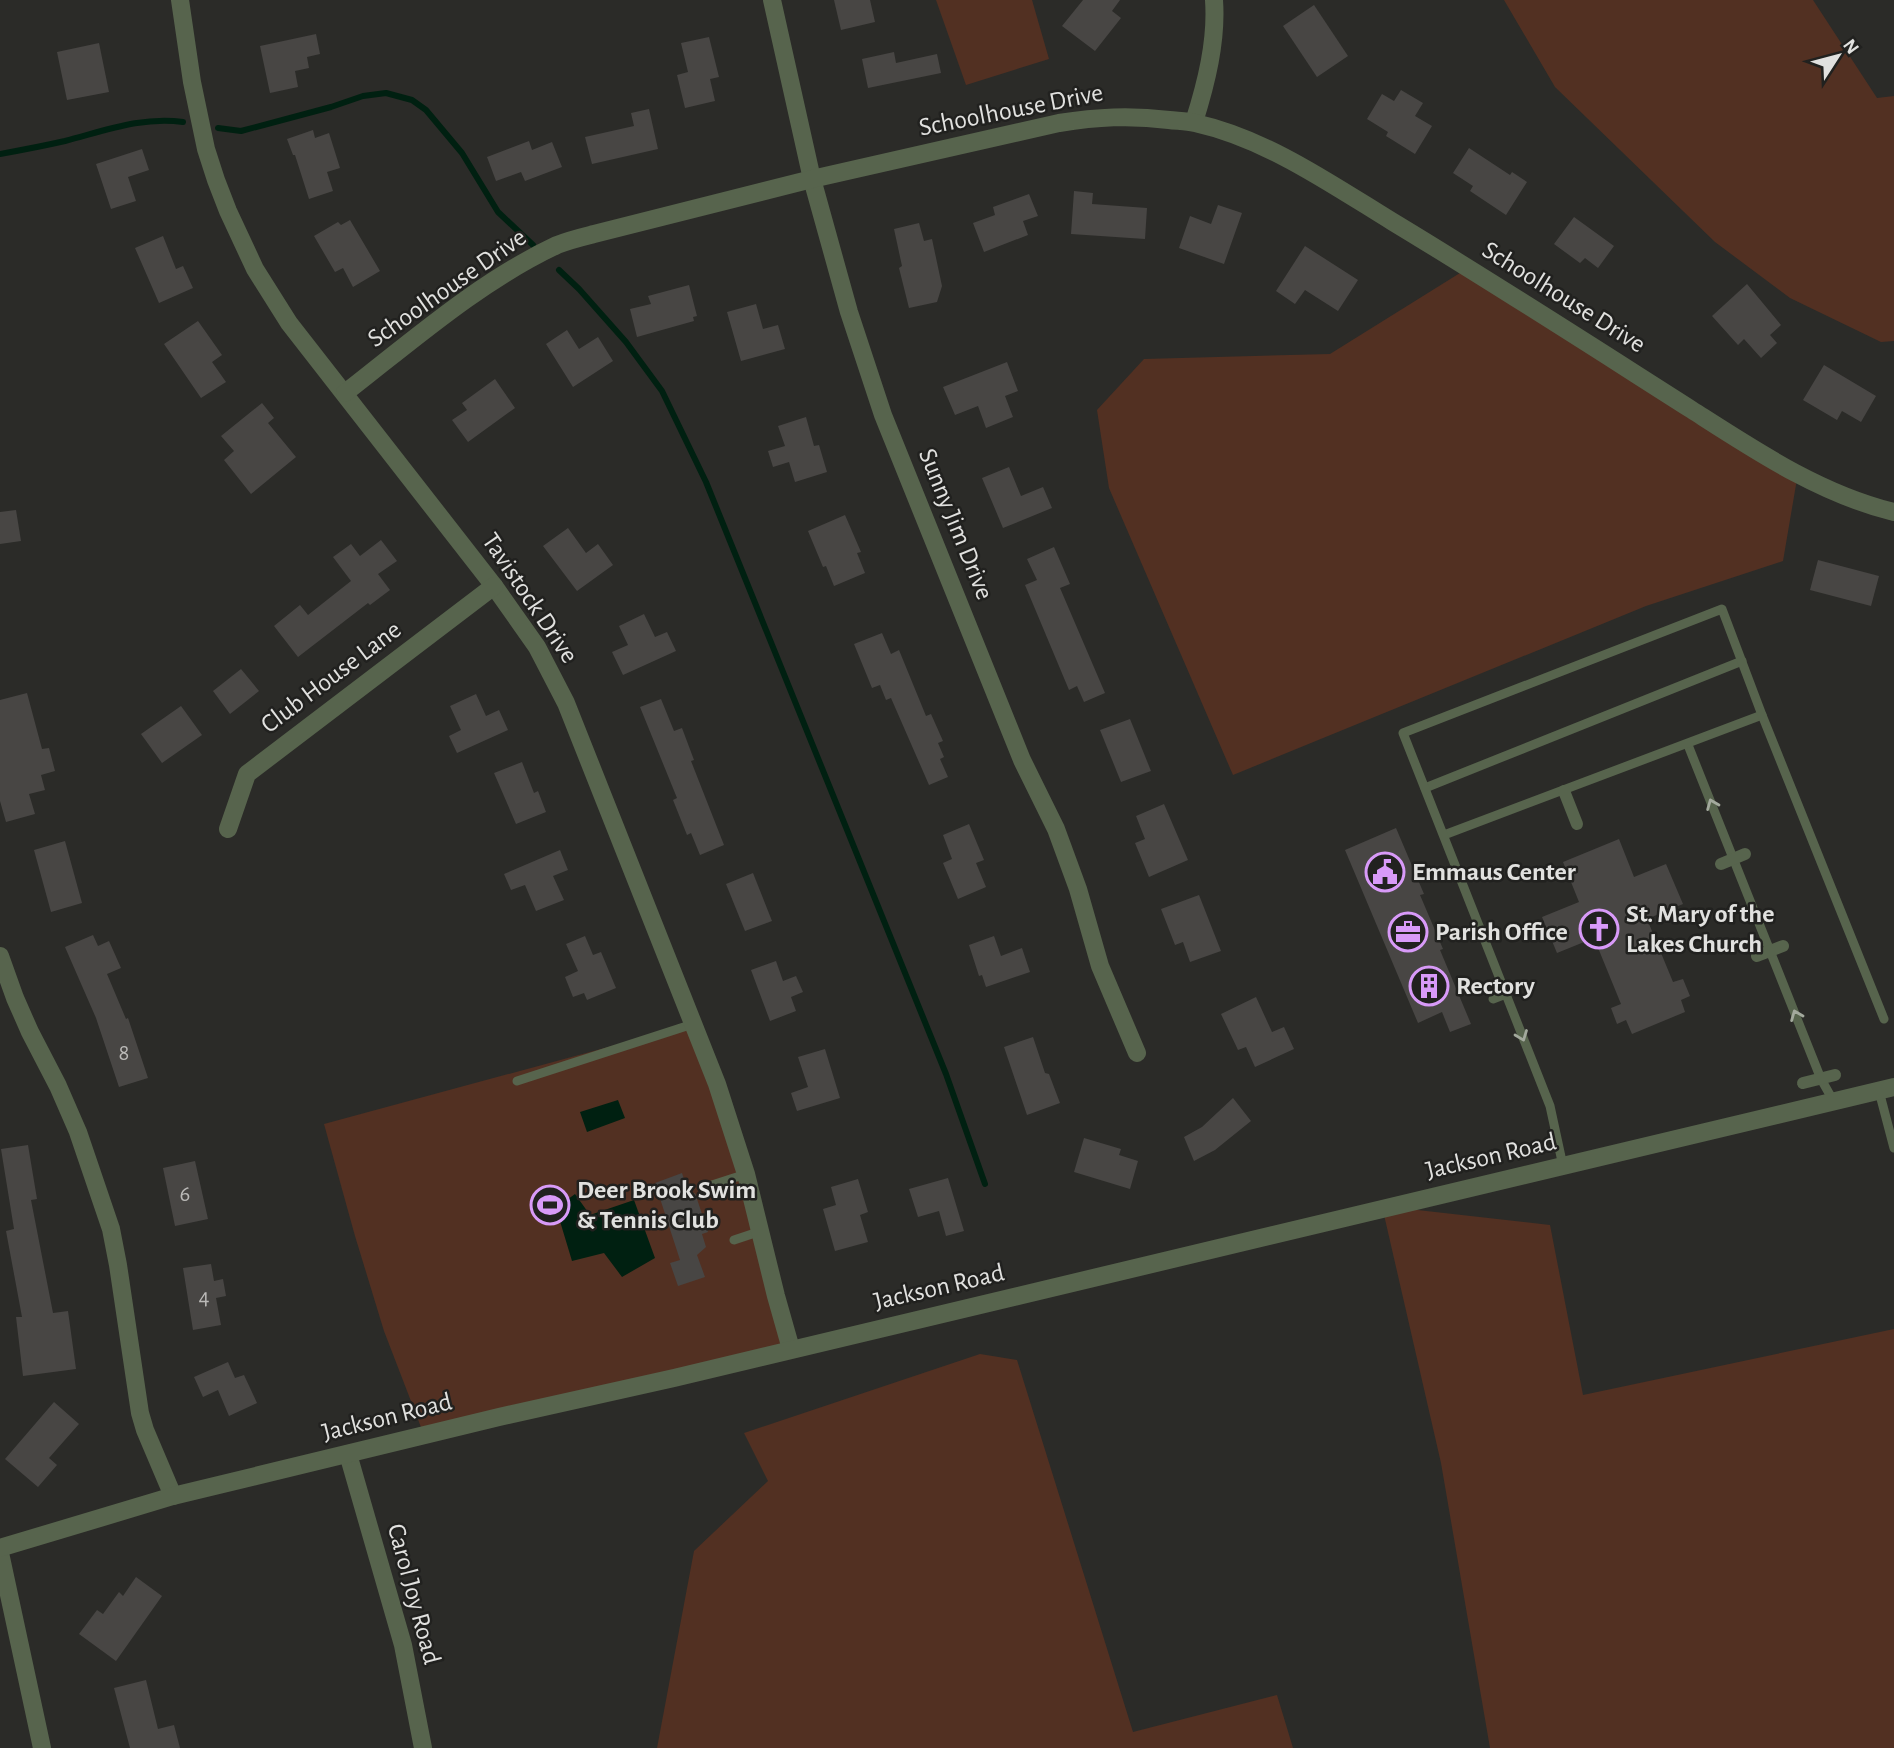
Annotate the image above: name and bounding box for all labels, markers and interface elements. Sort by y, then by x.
north arrow [1803,21,1873,91]
text: N [1839,36,1862,58]
street label: Schoolhouse Drive [917,79,1105,141]
street label: Schoolhouse Drive [363,224,531,352]
street label: Schoolhouse Drive [1478,236,1650,358]
street label: Sunny Jim Drive [914,445,998,603]
street label: Tavistock Drive [477,528,583,668]
street label: Club House Lane [256,616,406,738]
one-way arrow [1706,799,1720,811]
public building icon: Emmaus Center [1364,851,1406,893]
place label: Emmaus Center [1412,859,1576,885]
place label: St. Mary of the Lakes Church [1626,901,1775,957]
church icon: St. Mary of the Lakes Church [1578,908,1620,950]
office icon: Parish Office [1387,911,1429,953]
place label: Parish Office [1435,919,1568,945]
building icon: Rectory [1408,965,1450,1007]
place label: Rectory [1456,973,1535,999]
one-way arrow [1791,1010,1805,1022]
one-way arrow [1514,1029,1528,1041]
house number: 8 [119,1042,129,1065]
street label: Jackson Road [1423,1128,1559,1184]
place label: Deer Brook Swim & Tennis Club [577,1177,756,1233]
house number: 6 [180,1183,190,1206]
sports icon: Deer Brook Swim & Tennis Club [529,1184,571,1226]
street label: Jackson Road [871,1259,1007,1315]
house number: 4 [198,1286,210,1309]
street label: Jackson Road [319,1388,455,1446]
street label: Carol Joy Road [383,1521,445,1667]

